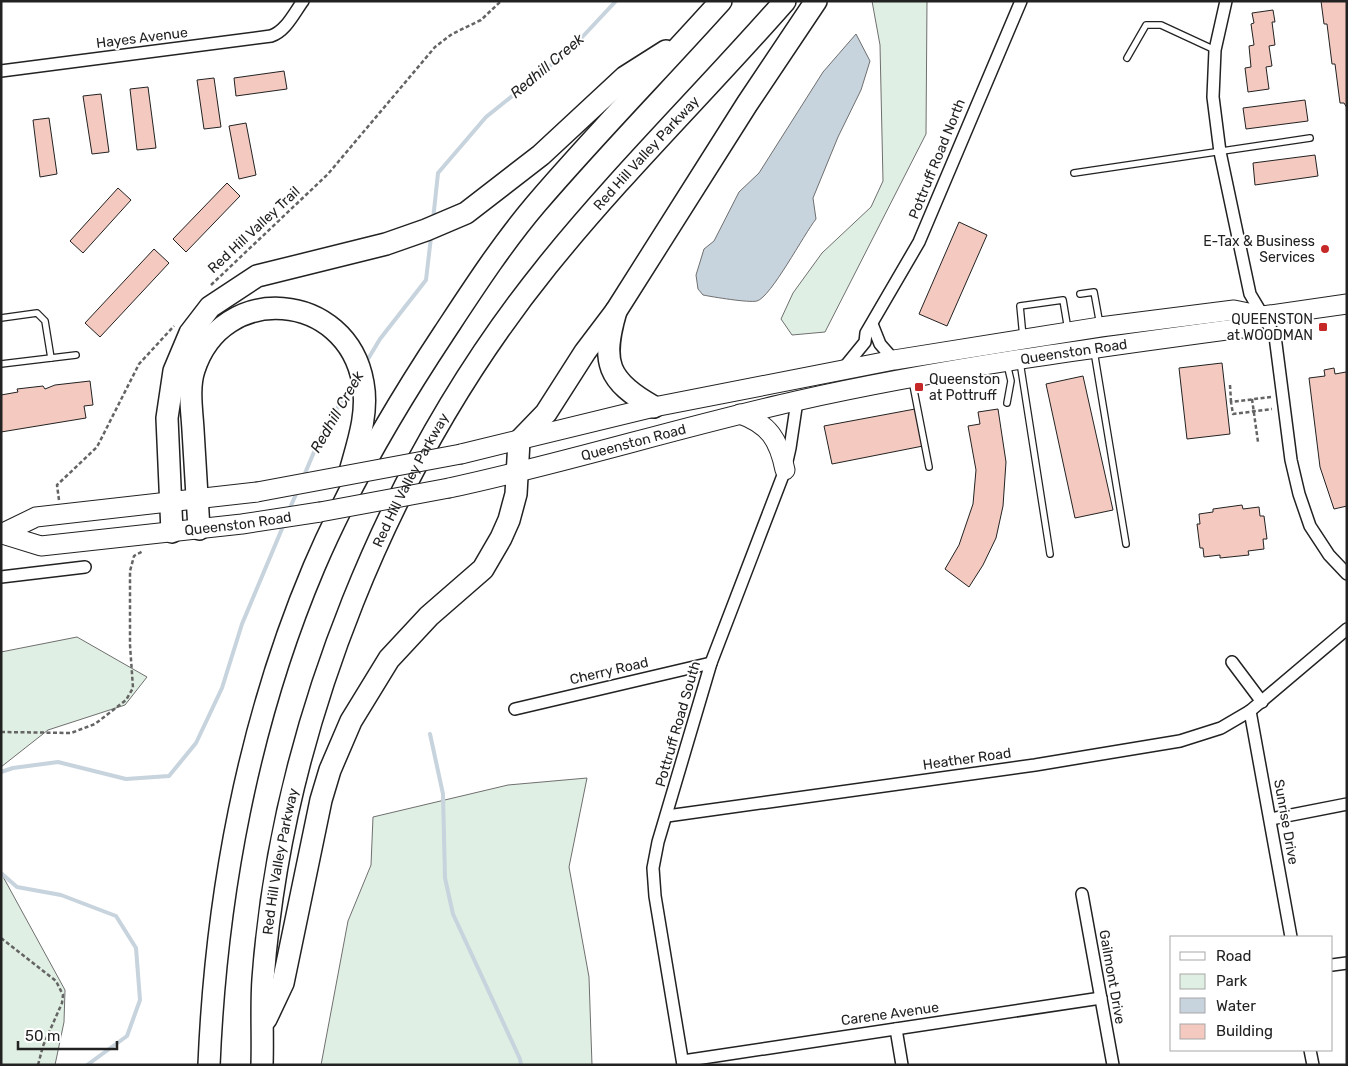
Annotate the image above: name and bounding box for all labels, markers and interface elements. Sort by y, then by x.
street label: Hayes Avenue [95,24,189,52]
water label: Redhill Creek [506,30,588,102]
street label: Red Hill Valley Parkway [590,92,703,213]
street label: Pottruff Road North [905,96,969,222]
street label: Red Hill Valley Trail [204,183,304,277]
place label: E-Tax & Business Services [1203,233,1315,266]
marker: E-Tax & Business Services [1319,243,1331,255]
place label: QUEENSTON at WOODMAN [1227,311,1313,344]
marker: QUEENSTON at WOODMAN [1317,321,1329,333]
street label: Queenston Road [1019,335,1128,368]
water label: Redhill Creek [306,368,368,456]
place label: Queenston at Pottruff [929,371,1000,404]
marker: Queenston at Pottruff [913,381,925,393]
street label: Red Hill Valley Parkway [369,410,452,550]
street label: Queenston Road [579,420,688,464]
street label: Queenston Road [183,508,293,539]
street label: Cherry Road [568,654,650,688]
street label: Pottruff Road South [652,659,704,789]
street label: Heather Road [922,744,1012,774]
street label: Sunrise Drive [1270,778,1302,866]
street label: Red Hill Valley Parkway [259,786,302,936]
street label: Gailmont Drive [1095,928,1129,1026]
legend [1170,936,1333,1051]
text: Road [1216,947,1252,965]
text: Park [1216,972,1247,990]
text: Water [1216,997,1256,1015]
street label: Carene Avenue [840,999,940,1029]
scale bar [18,1018,116,1050]
text: Building [1216,1022,1273,1040]
text: 50 m [25,1027,60,1045]

